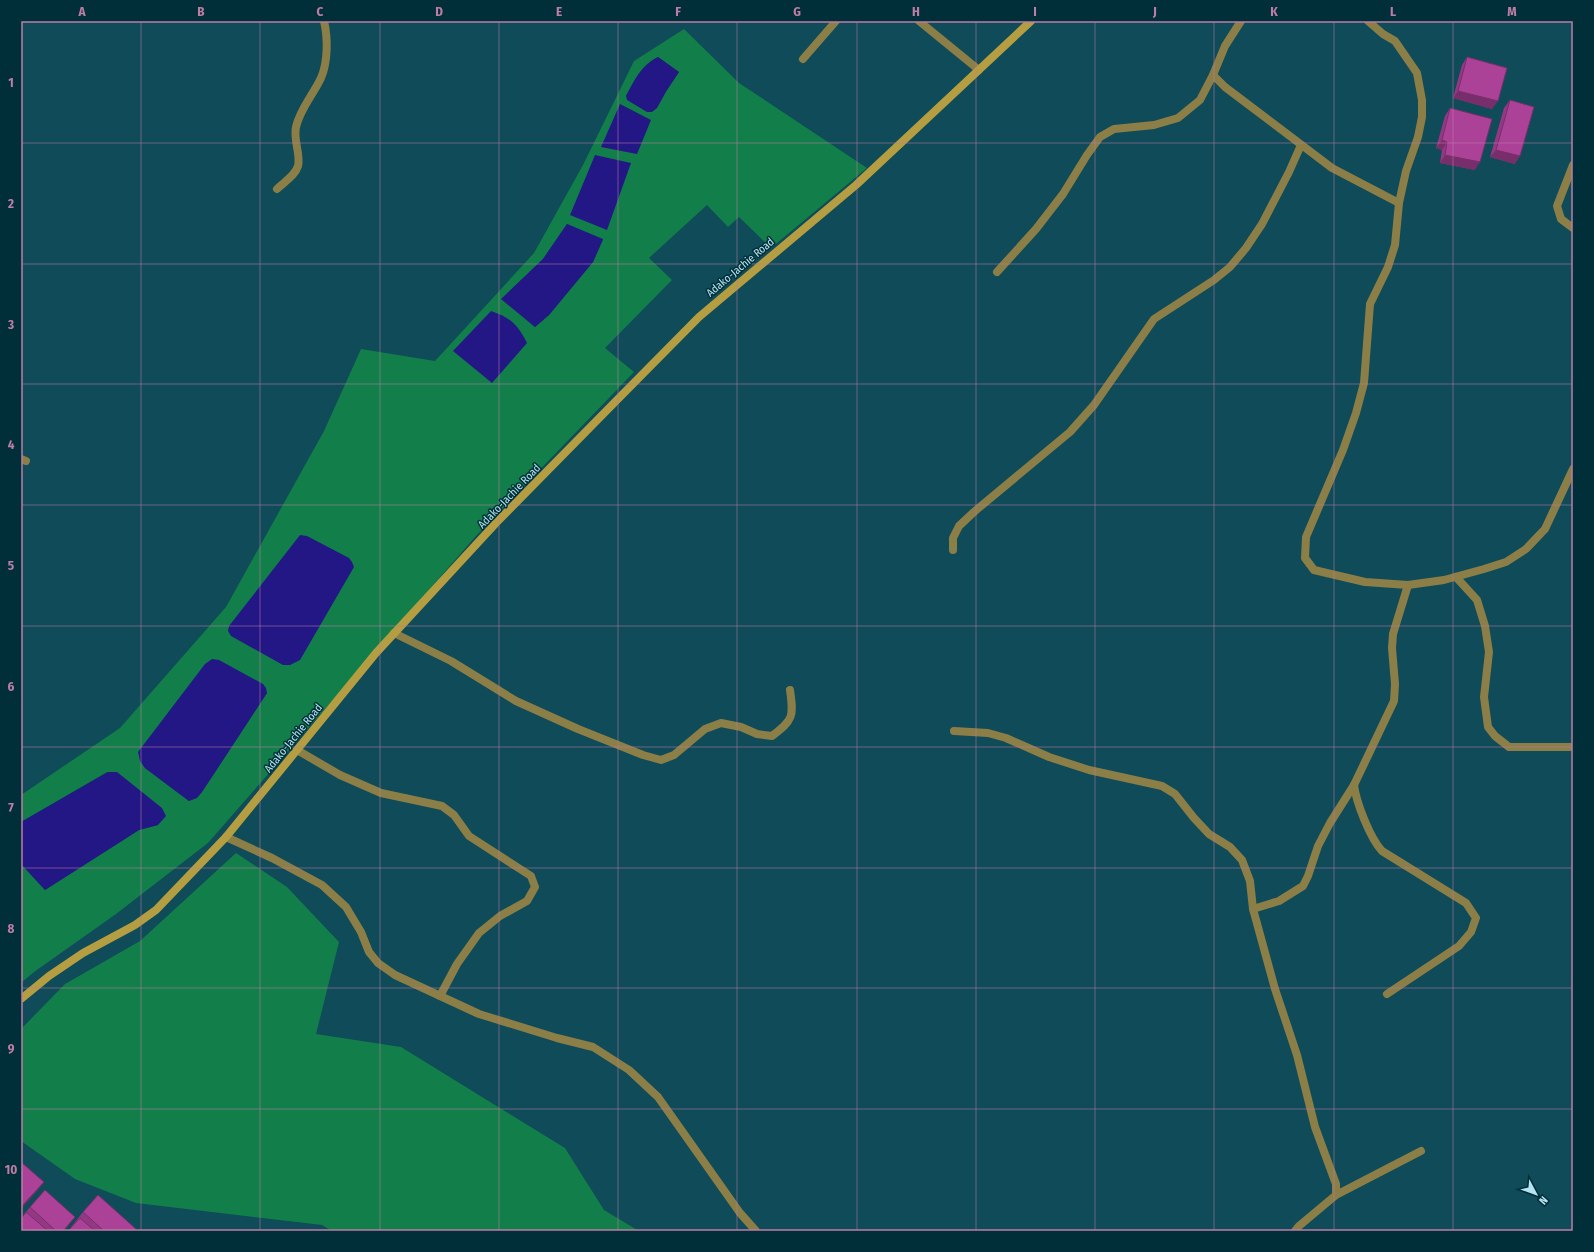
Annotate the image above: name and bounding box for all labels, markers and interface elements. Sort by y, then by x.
text: A [77,4,86,19]
text: B [197,4,205,19]
text: C [317,4,324,19]
text: D [435,4,443,19]
text: E [556,4,562,19]
text: F [675,4,681,19]
text: G [793,4,801,19]
text: H [912,4,920,19]
text: I [1033,4,1037,19]
text: J [1152,4,1157,19]
text: K [1270,4,1278,19]
text: L [1390,4,1396,19]
text: M [1507,4,1517,19]
text: 1 [8,75,14,90]
text: 2 [7,196,14,211]
street label: Adako-Jachie Road [704,235,777,299]
text: 3 [7,317,14,332]
text: 4 [8,437,15,452]
street label: Adako-Jachie Road [475,461,543,531]
text: 5 [8,558,14,573]
text: 6 [8,679,15,694]
street label: Adako-Jachie Road [262,701,325,775]
text: 7 [8,800,14,815]
text: 8 [8,921,15,936]
text: 9 [8,1041,15,1056]
text: 10 [5,1162,17,1177]
north arrow [1516,1174,1556,1214]
text: N [1536,1193,1550,1207]

